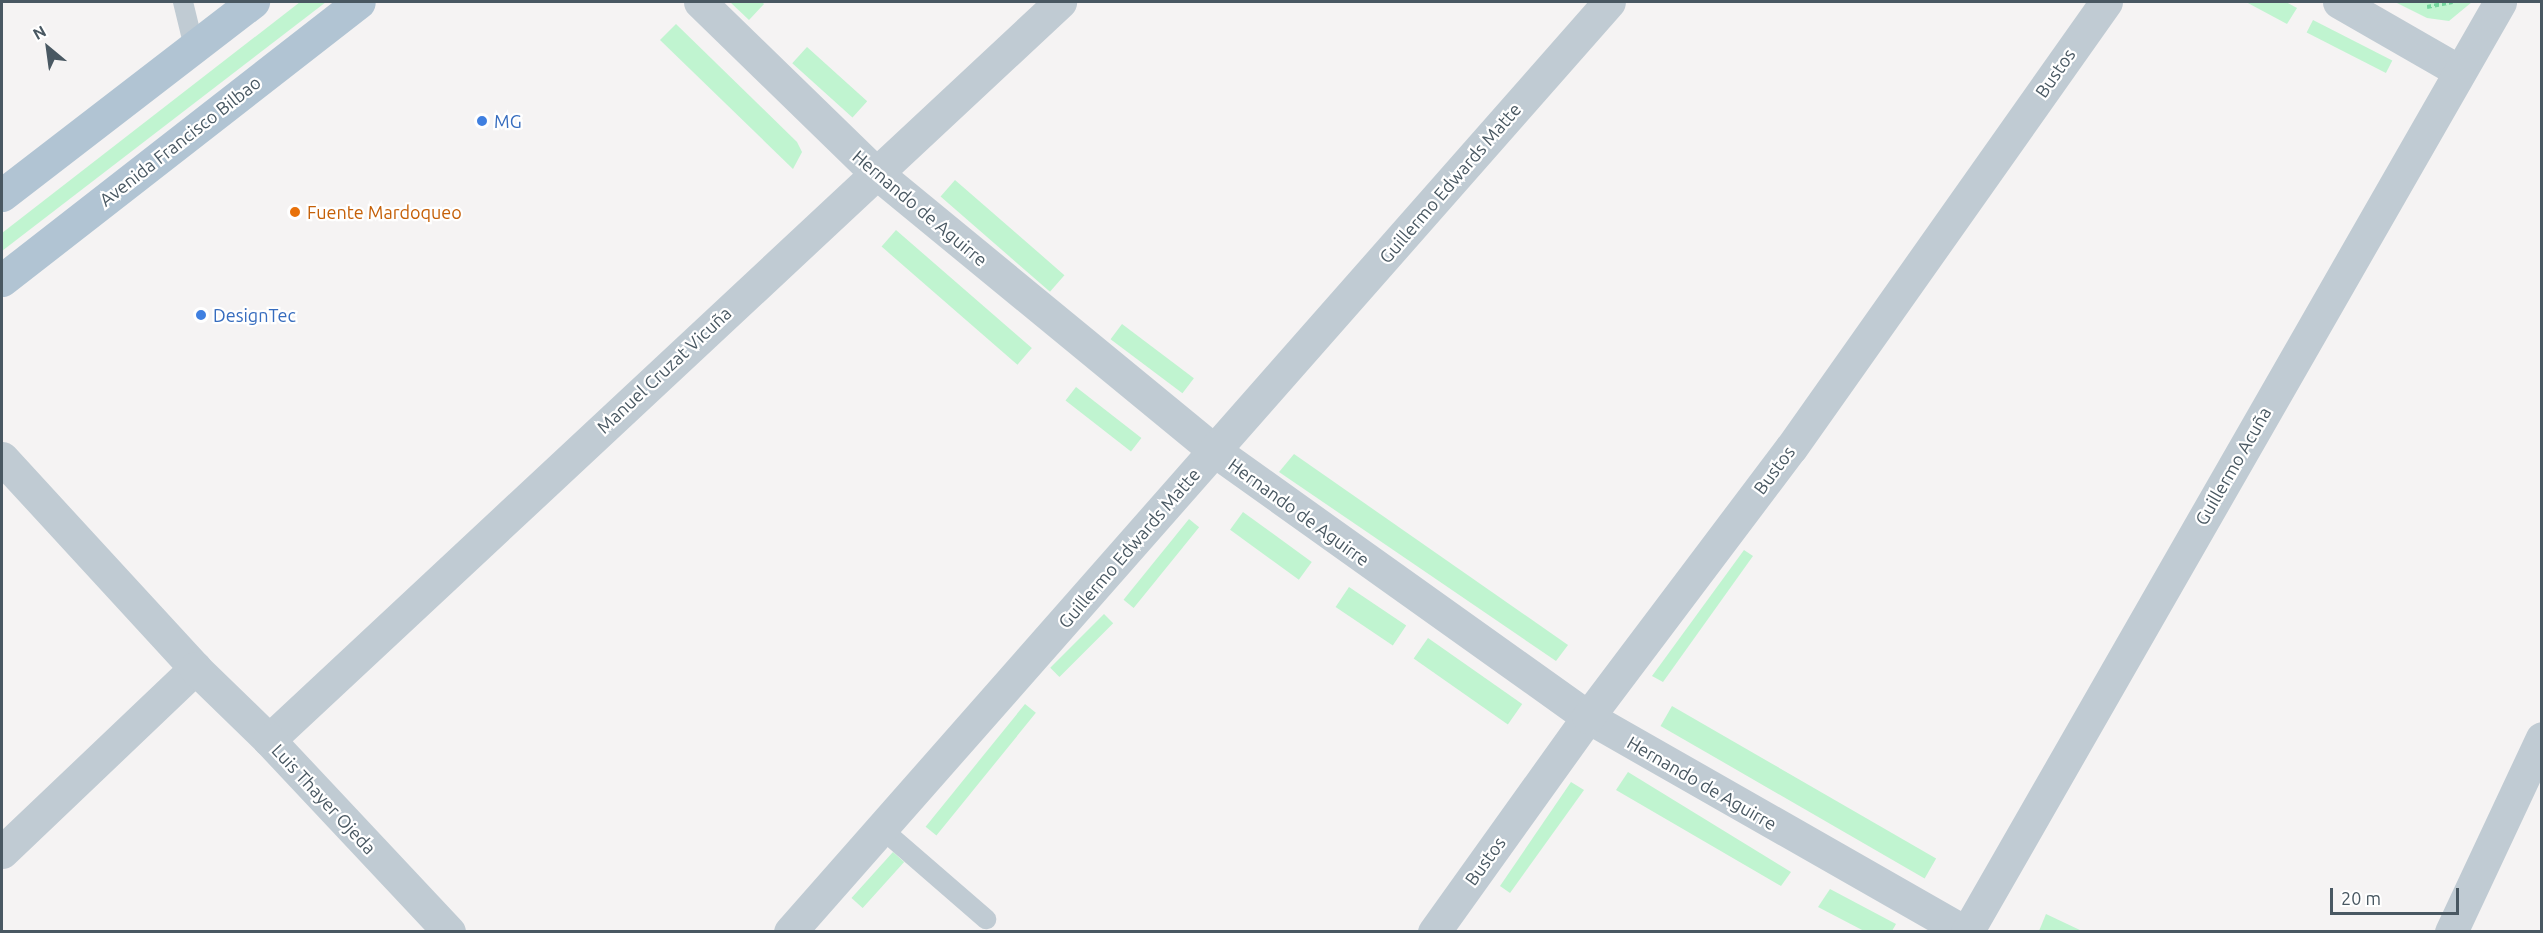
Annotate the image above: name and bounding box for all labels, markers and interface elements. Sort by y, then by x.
north arrow [18,18,78,78]
text: N [30,21,49,43]
street label: Bustos [2030,44,2080,102]
street label: Avenida Francisco Bilbao [95,71,265,211]
street label: Guillermo Edwards Matte [1375,99,1525,267]
place label: MG [494,110,522,132]
marker: MG [475,114,489,128]
street label: Hernando de Aguirre [848,145,992,271]
place label: Fuente Mardoqueo [307,201,462,223]
marker: Fuente Mardoqueo [288,205,302,219]
street label: Manuel Cruzat Vicuña [592,302,736,438]
place label: DesignTec [213,304,296,326]
marker: DesignTec [194,308,208,322]
street label: Guillermo Acuña [2190,403,2276,529]
street label: Bustos [1749,442,1799,498]
street label: Hernando de Aguirre [1224,454,1374,570]
street label: Guillermo Edwards Matte [1054,464,1204,632]
street label: Hernando de Aguirre [1623,731,1781,835]
street label: Luis Thayer Ojeda [267,739,381,859]
street label: Bustos [1460,832,1510,890]
scale bar [2333,876,2462,914]
text: 20 m [2341,888,2381,908]

